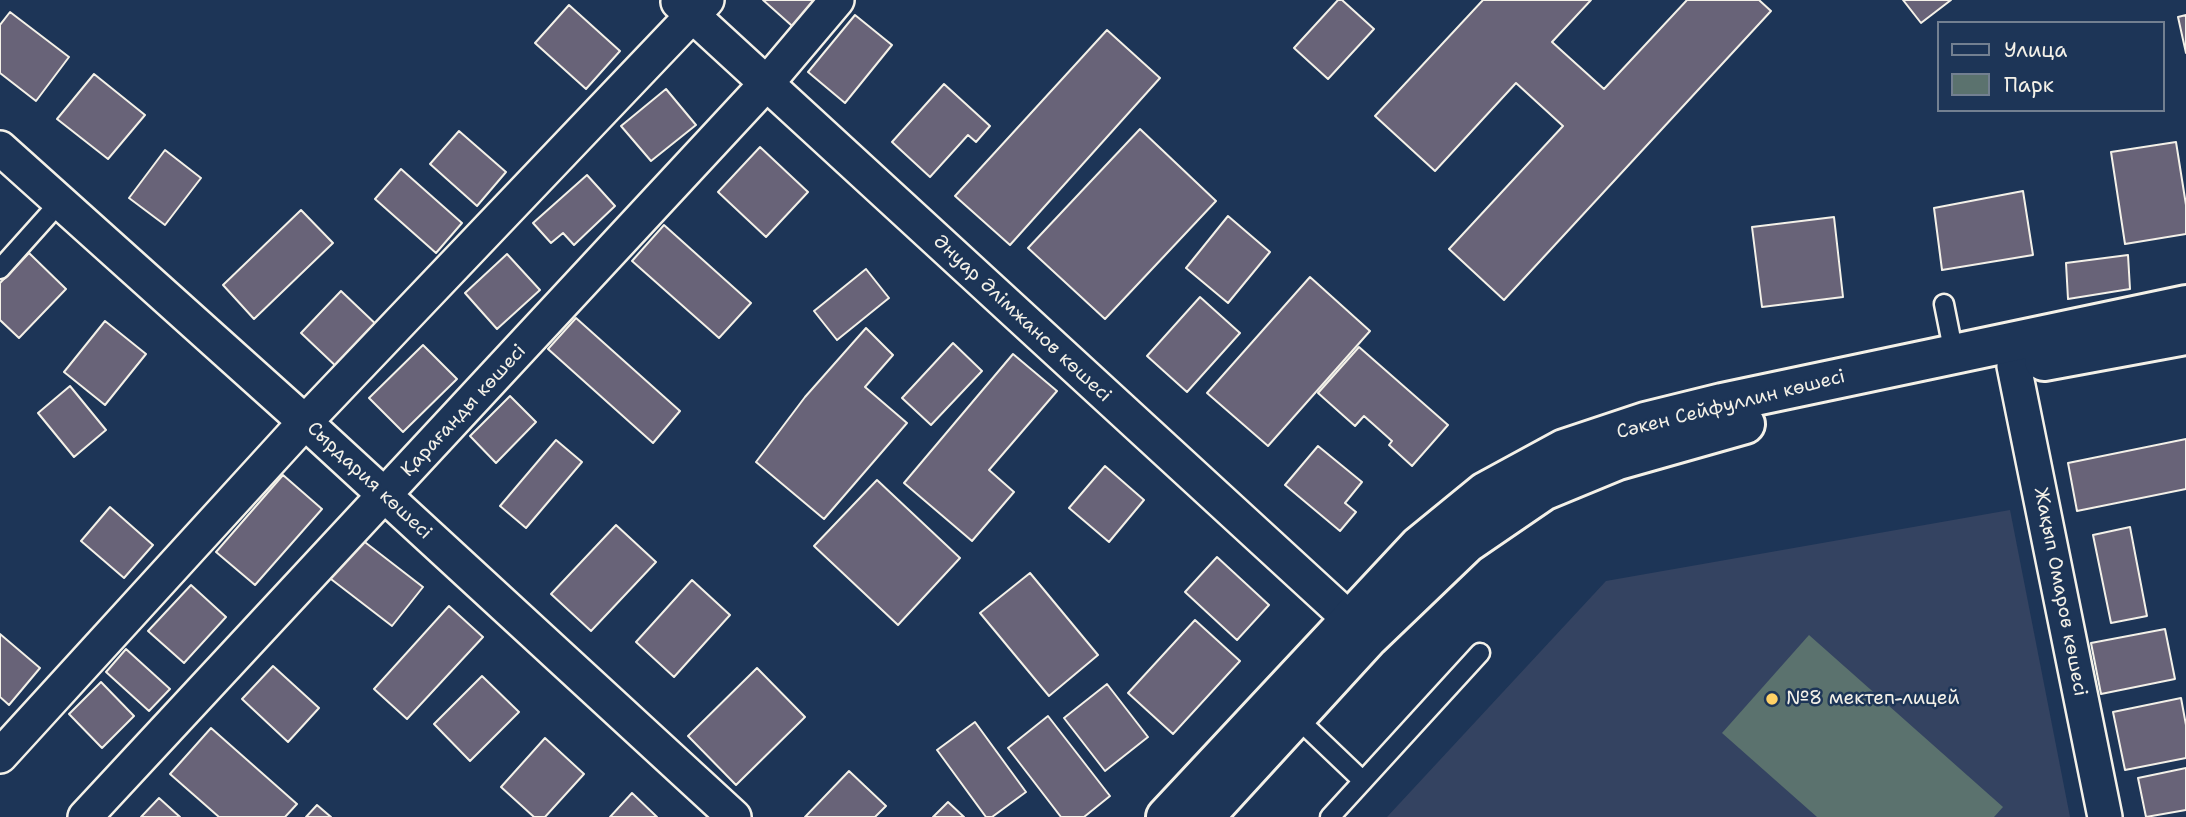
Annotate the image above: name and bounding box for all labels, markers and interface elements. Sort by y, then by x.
legend [1938,21,2165,112]
text: Улица [2004,36,2067,64]
text: Парк [2004,71,2054,99]
street label: Әнуар Әлімжанов көшесі [928,231,1116,407]
street label: Қарағанды көшесі [397,340,531,482]
street label: Сәкен Сейфуллин көшесі [1614,366,1848,444]
street label: Сырдария көшесі [302,417,436,545]
street label: Жақып Омаров көшесі [2029,486,2091,698]
place label: №8 мектеп-лицей [1786,688,1960,710]
marker: №8 мектеп-лицей [1764,691,1780,707]

